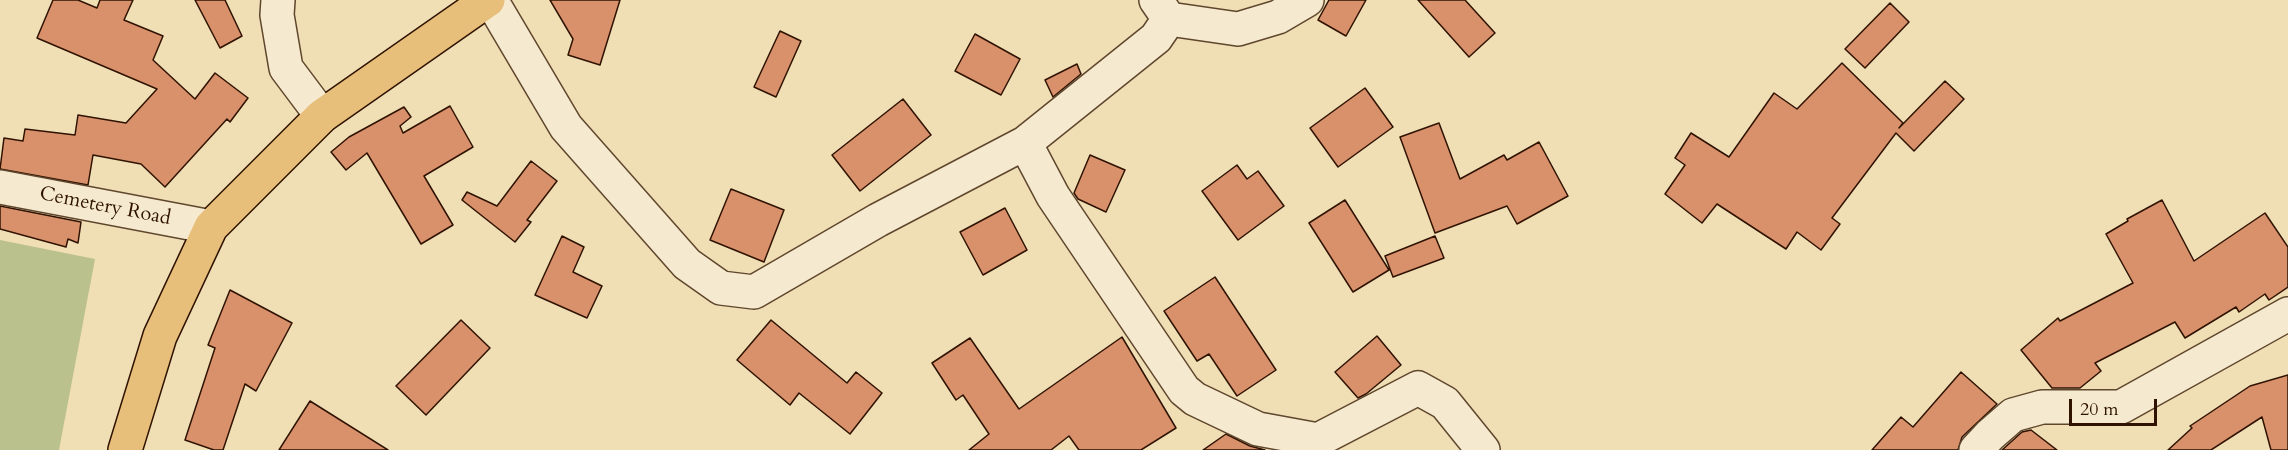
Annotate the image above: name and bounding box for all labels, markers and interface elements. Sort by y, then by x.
street label: Cemetery Road [37,183,173,231]
scale bar [2072,387,2160,425]
text: 20 m [2080,397,2119,422]

